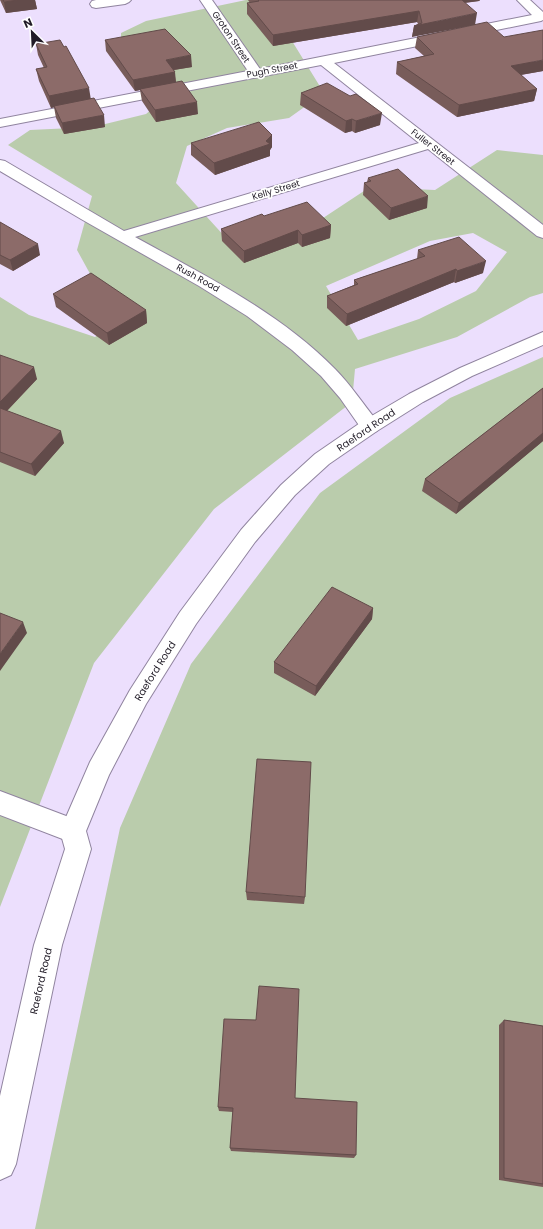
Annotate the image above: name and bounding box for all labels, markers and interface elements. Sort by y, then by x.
street label: Groton Street [209,9,253,65]
north arrow [12,12,52,52]
text: N [21,14,35,32]
street label: Pugh Street [246,59,298,81]
street label: Fuller Street [409,126,457,168]
street label: Kelly Street [251,177,301,203]
street label: Rush Road [174,261,222,295]
street label: Raeford Road [334,405,398,455]
street label: Raeford Road [131,638,179,704]
street label: Raeford Road [26,946,56,1016]

